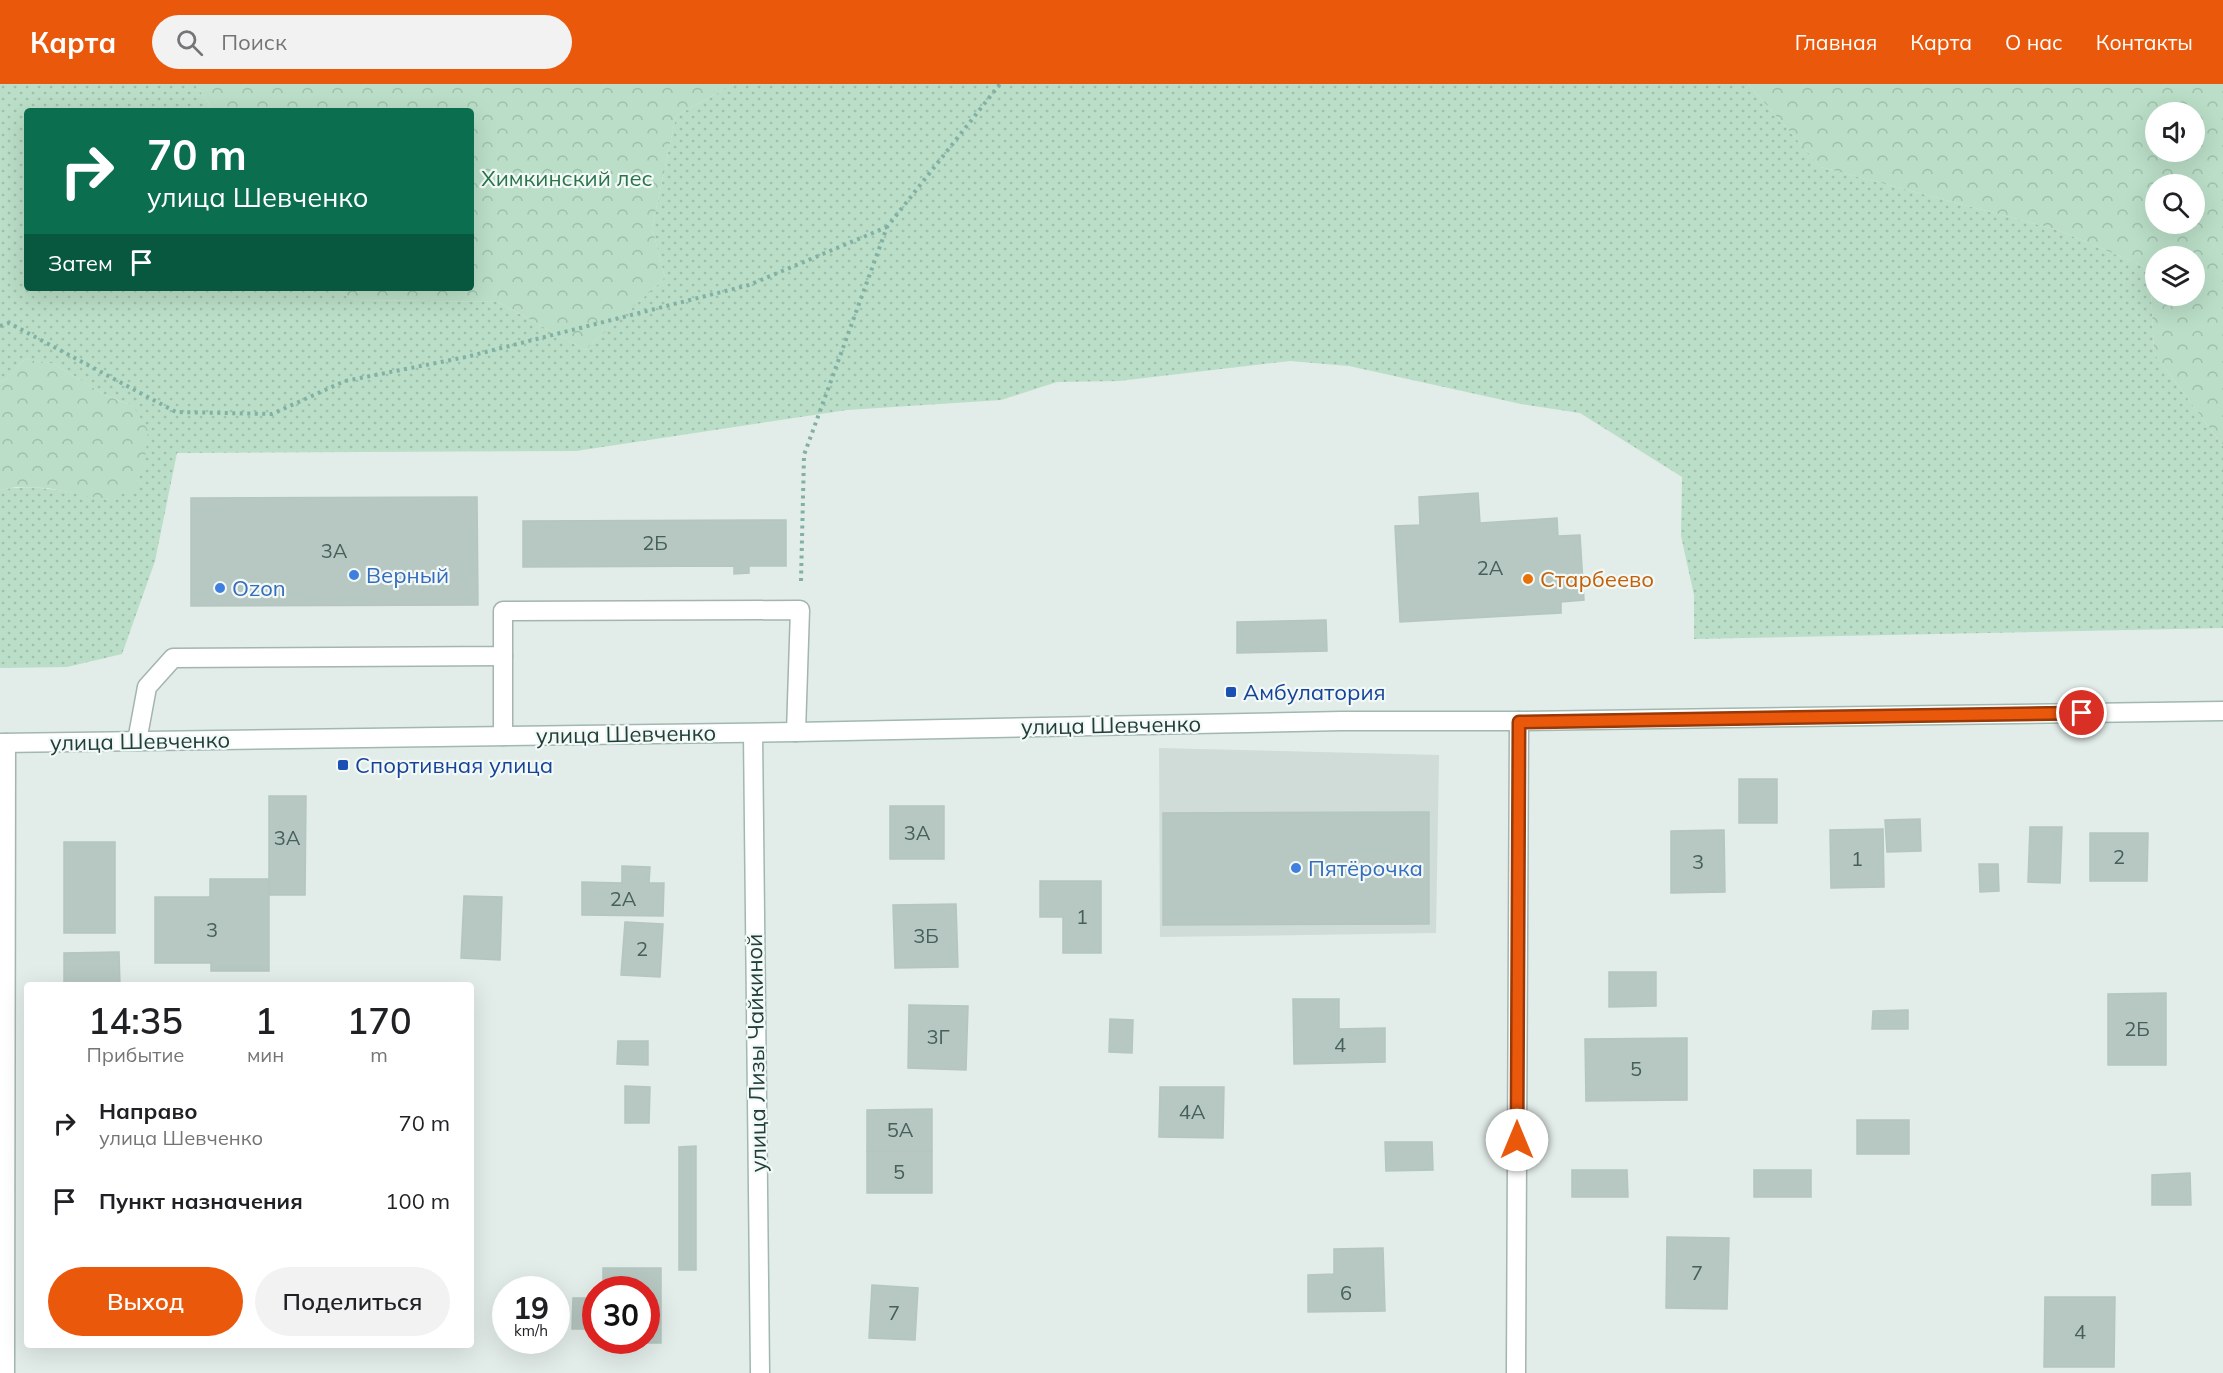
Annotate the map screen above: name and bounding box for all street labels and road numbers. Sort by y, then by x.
street label: улица Шевченко [1021,709,1201,741]
street label: улица Шевченко [536,718,716,750]
street label: улица Шевченко [50,725,230,757]
street label: улица Лизы Чайкиной [740,933,772,1173]

